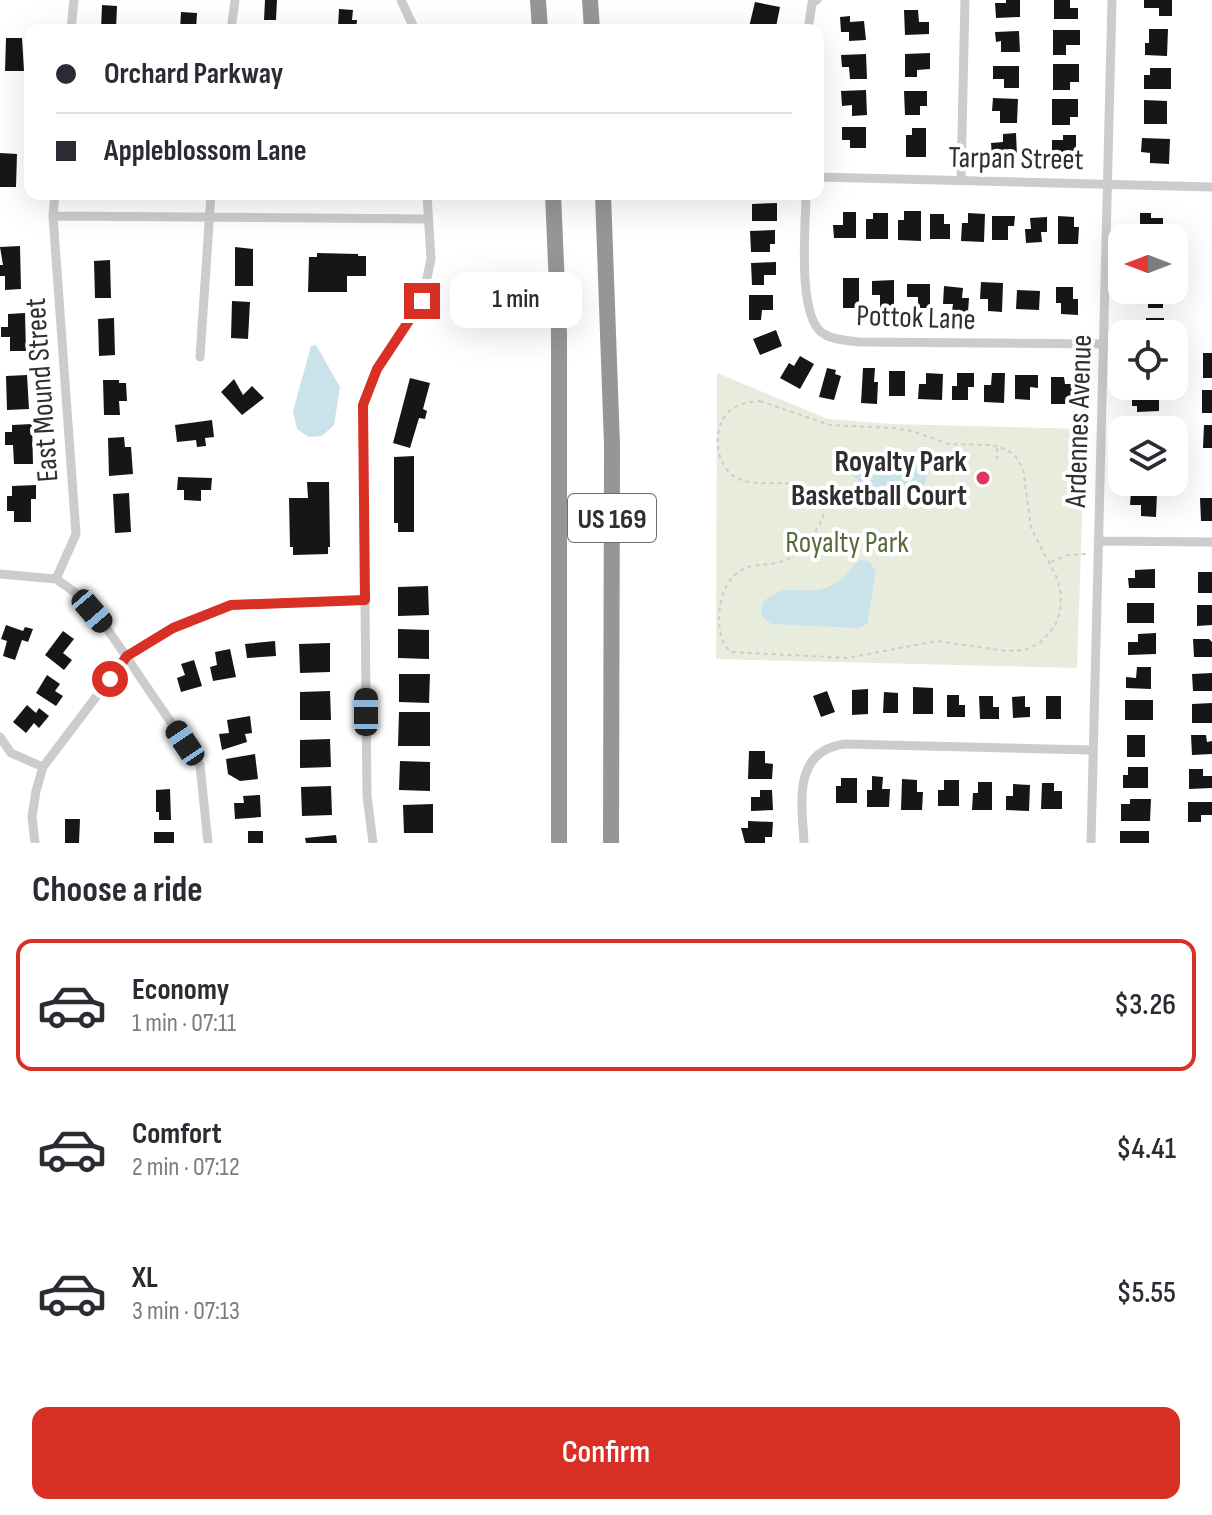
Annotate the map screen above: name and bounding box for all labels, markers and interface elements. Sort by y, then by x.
text: Orchard Parkway [104,56,283,92]
text: Appleblossom Lane [104,133,307,169]
street label: Tarpan Street [948,140,1084,178]
north arrow [1108,224,1188,304]
map controls [1108,224,1188,496]
callout: 1 min [450,273,582,329]
route end [404,283,440,319]
text: 1 min [492,284,540,315]
street label: East Mound Street [18,297,66,483]
street label: Pottok Lane [856,298,976,338]
button: locate [1108,320,1188,400]
street label: Ardennes Avenue [1058,334,1100,509]
button: layers [1108,416,1188,496]
place label: Royalty Park Basketball Court [791,444,967,514]
marker: Royalty Park Basketball Court [974,469,992,487]
road number: US 169 [568,494,656,542]
park label: Royalty Park [785,525,909,561]
car [67,585,117,637]
route start [92,661,128,697]
car [354,688,378,736]
car [162,716,208,770]
text: Choose a ride [32,869,203,912]
icon: car [36,969,108,1041]
text: Economy [132,972,229,1008]
text: $3.26 [1114,987,1176,1023]
text: 1 min · 07:11 [132,1008,236,1039]
icon: car [36,1113,108,1185]
text: Comfort [132,1116,222,1152]
text: $4.41 [1116,1131,1176,1167]
text: 2 min · 07:12 [132,1152,240,1183]
icon: car [36,1257,108,1329]
text: XL [132,1260,158,1296]
text: $5.55 [1117,1275,1176,1311]
text: 3 min · 07:13 [132,1296,240,1327]
button: Confirm [32,1407,1180,1499]

